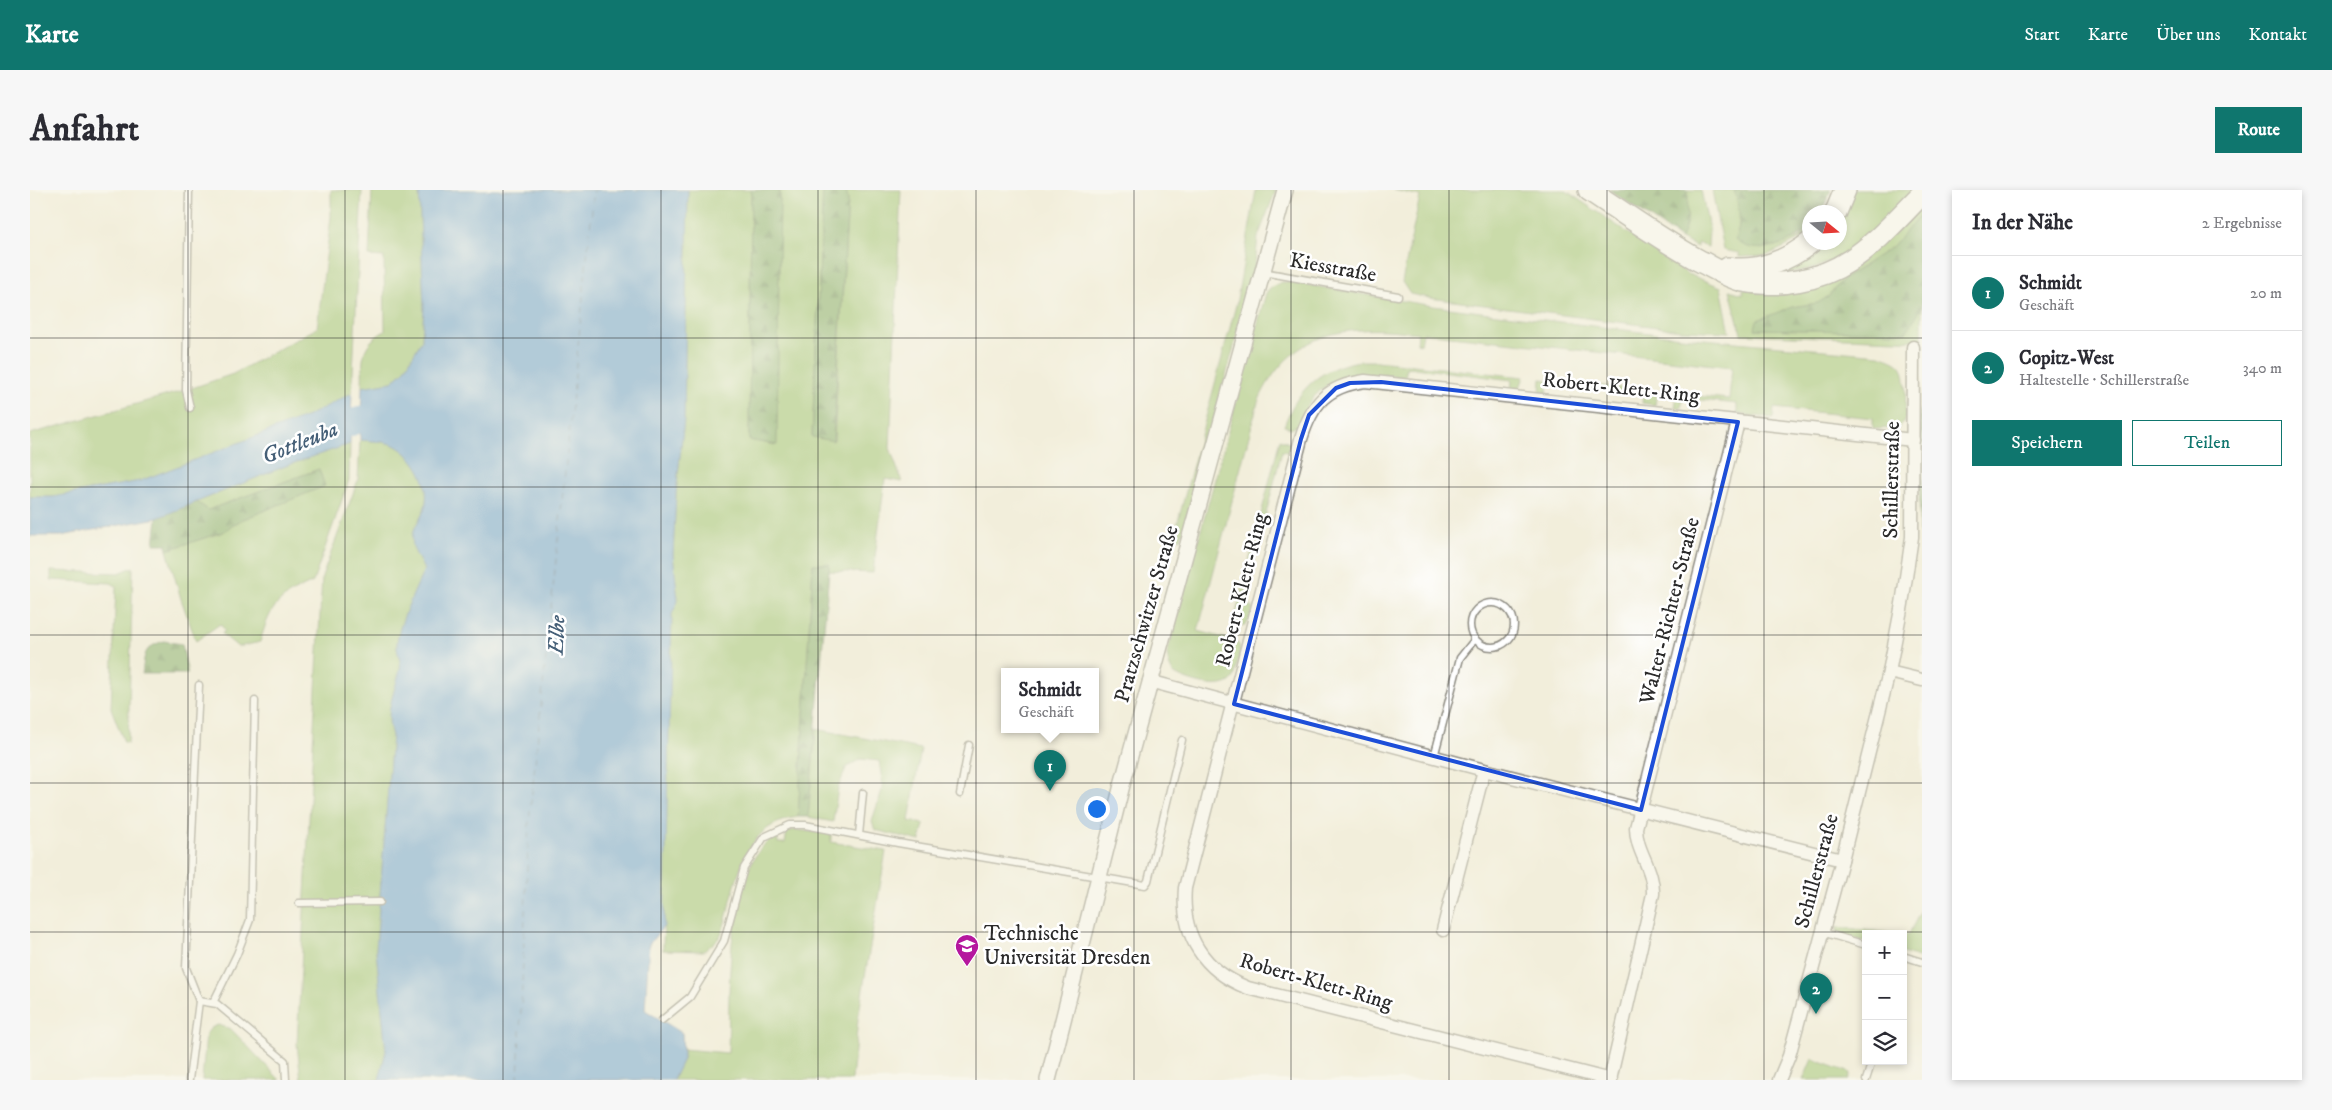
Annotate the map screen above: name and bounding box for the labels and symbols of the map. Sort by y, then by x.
north arrow [1802,205,1847,250]
street label: Kiesstraße [1288,248,1379,288]
street label: Robert-Klett-Ring [1541,367,1702,409]
water label: Gottleuba [258,416,342,470]
street label: Schillerstraße [1878,421,1906,539]
street label: Robert-Klett-Ring [1210,509,1274,670]
street label: Walter-Richter-Straße [1634,515,1706,708]
street label: Pratzschwitzer Straße [1109,522,1185,706]
water label: Elbe [543,614,571,657]
pin: 1 [1034,750,1066,791]
your location [1084,796,1110,822]
street label: Schillerstraße [1789,811,1845,931]
place label: Technische Universität Dresden [984,921,1150,971]
school or university icon: Technische Universität Dresden [954,933,980,967]
street label: Robert-Klett-Ring [1237,948,1396,1016]
pin: 2 [1800,973,1832,1014]

